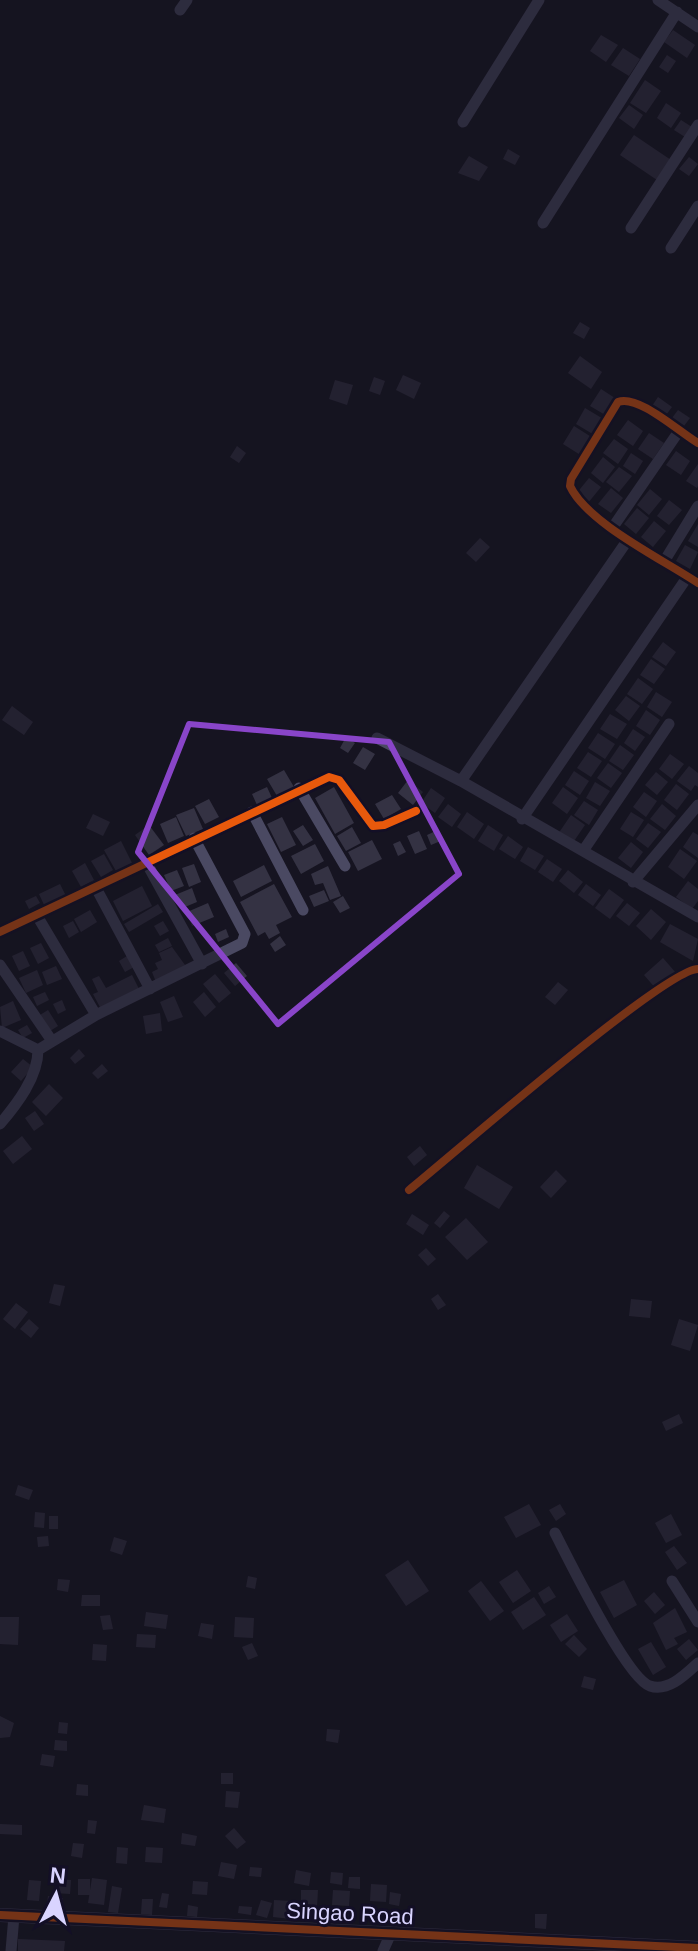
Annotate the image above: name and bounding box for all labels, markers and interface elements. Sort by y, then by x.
north arrow [16,1855,96,1935]
text: N [49,1862,67,1889]
street label: Singao Road [286,1898,414,1929]

